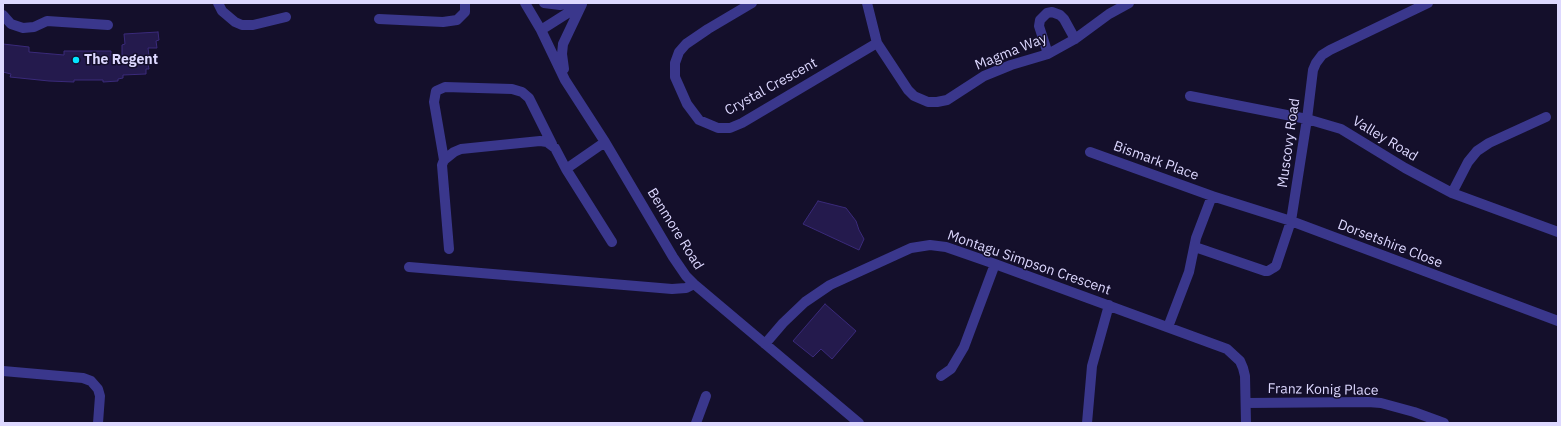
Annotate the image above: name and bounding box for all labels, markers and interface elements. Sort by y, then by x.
street label: Magma Way [973,30,1049,74]
place label: The Regent [84,52,158,68]
marker: The Regent [71,55,81,65]
street label: Crystal Crescent [722,55,820,119]
street label: Muscovy Road [1274,97,1304,189]
street label: Valley Road [1349,113,1421,165]
street label: Bismark Place [1111,138,1201,184]
street label: Benmore Road [643,185,707,273]
street label: Dorsetshire Close [1335,216,1445,272]
street label: Montagu Simpson Crescent [945,227,1113,299]
street label: Franz Konig Place [1267,381,1379,399]

